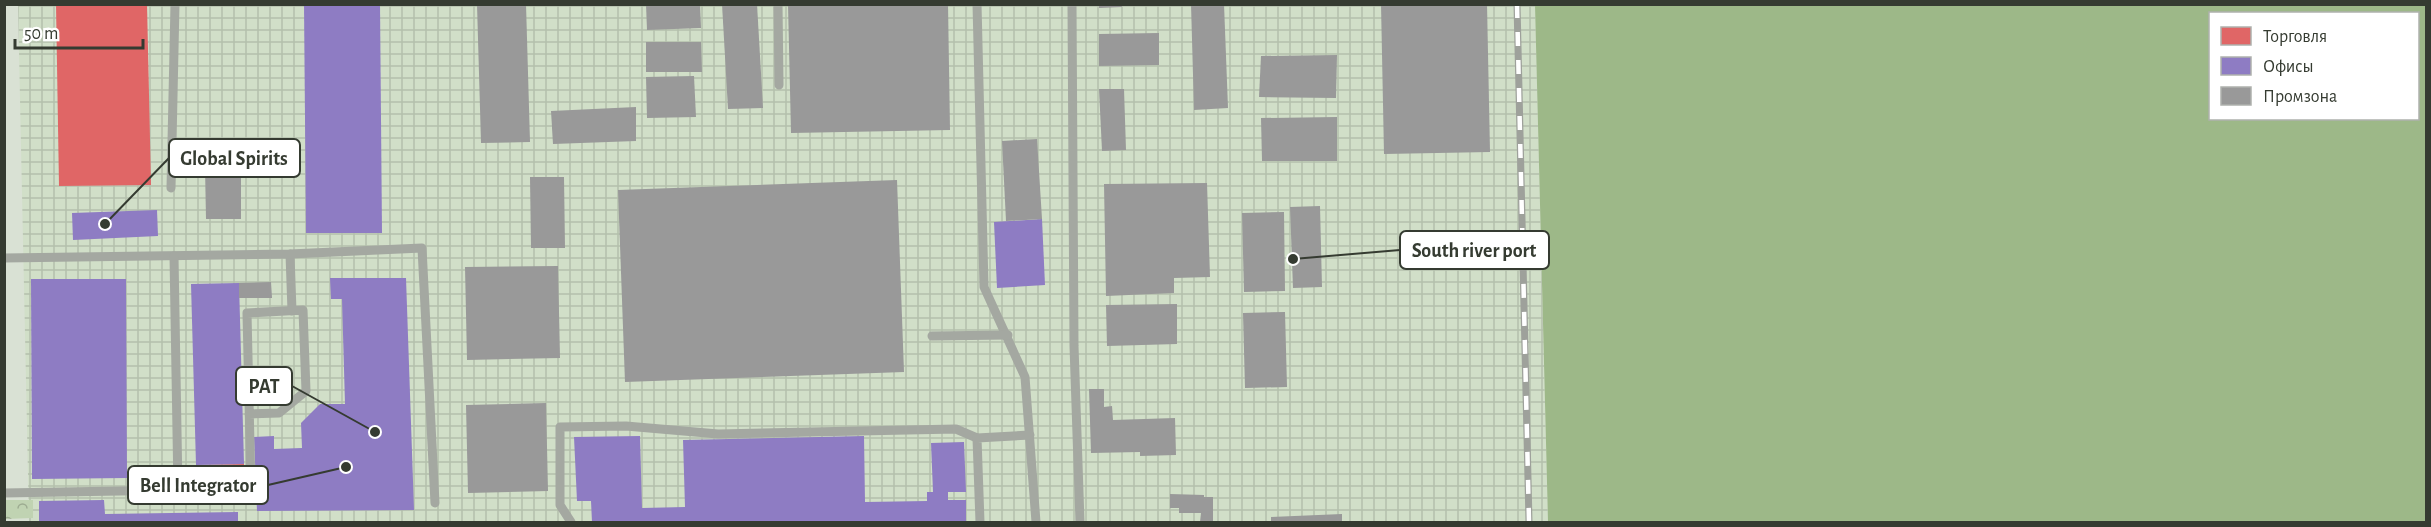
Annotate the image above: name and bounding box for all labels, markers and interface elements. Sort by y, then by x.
scale bar [15,12,142,50]
legend [2209,12,2419,120]
text: 50 m [24,25,58,43]
text: Торговля [2263,28,2327,46]
text: Офисы [2263,58,2314,76]
text: Промзона [2263,88,2337,106]
callout: Global Spirits [169,139,300,177]
text: Global Spirits [180,149,288,169]
callout: South river port [1400,231,1549,269]
text: South river port [1412,241,1537,261]
callout: РАТ [236,367,292,405]
text: РАТ [248,377,280,397]
callout: Bell Integrator [128,466,268,504]
text: Bell Integrator [140,476,256,496]

